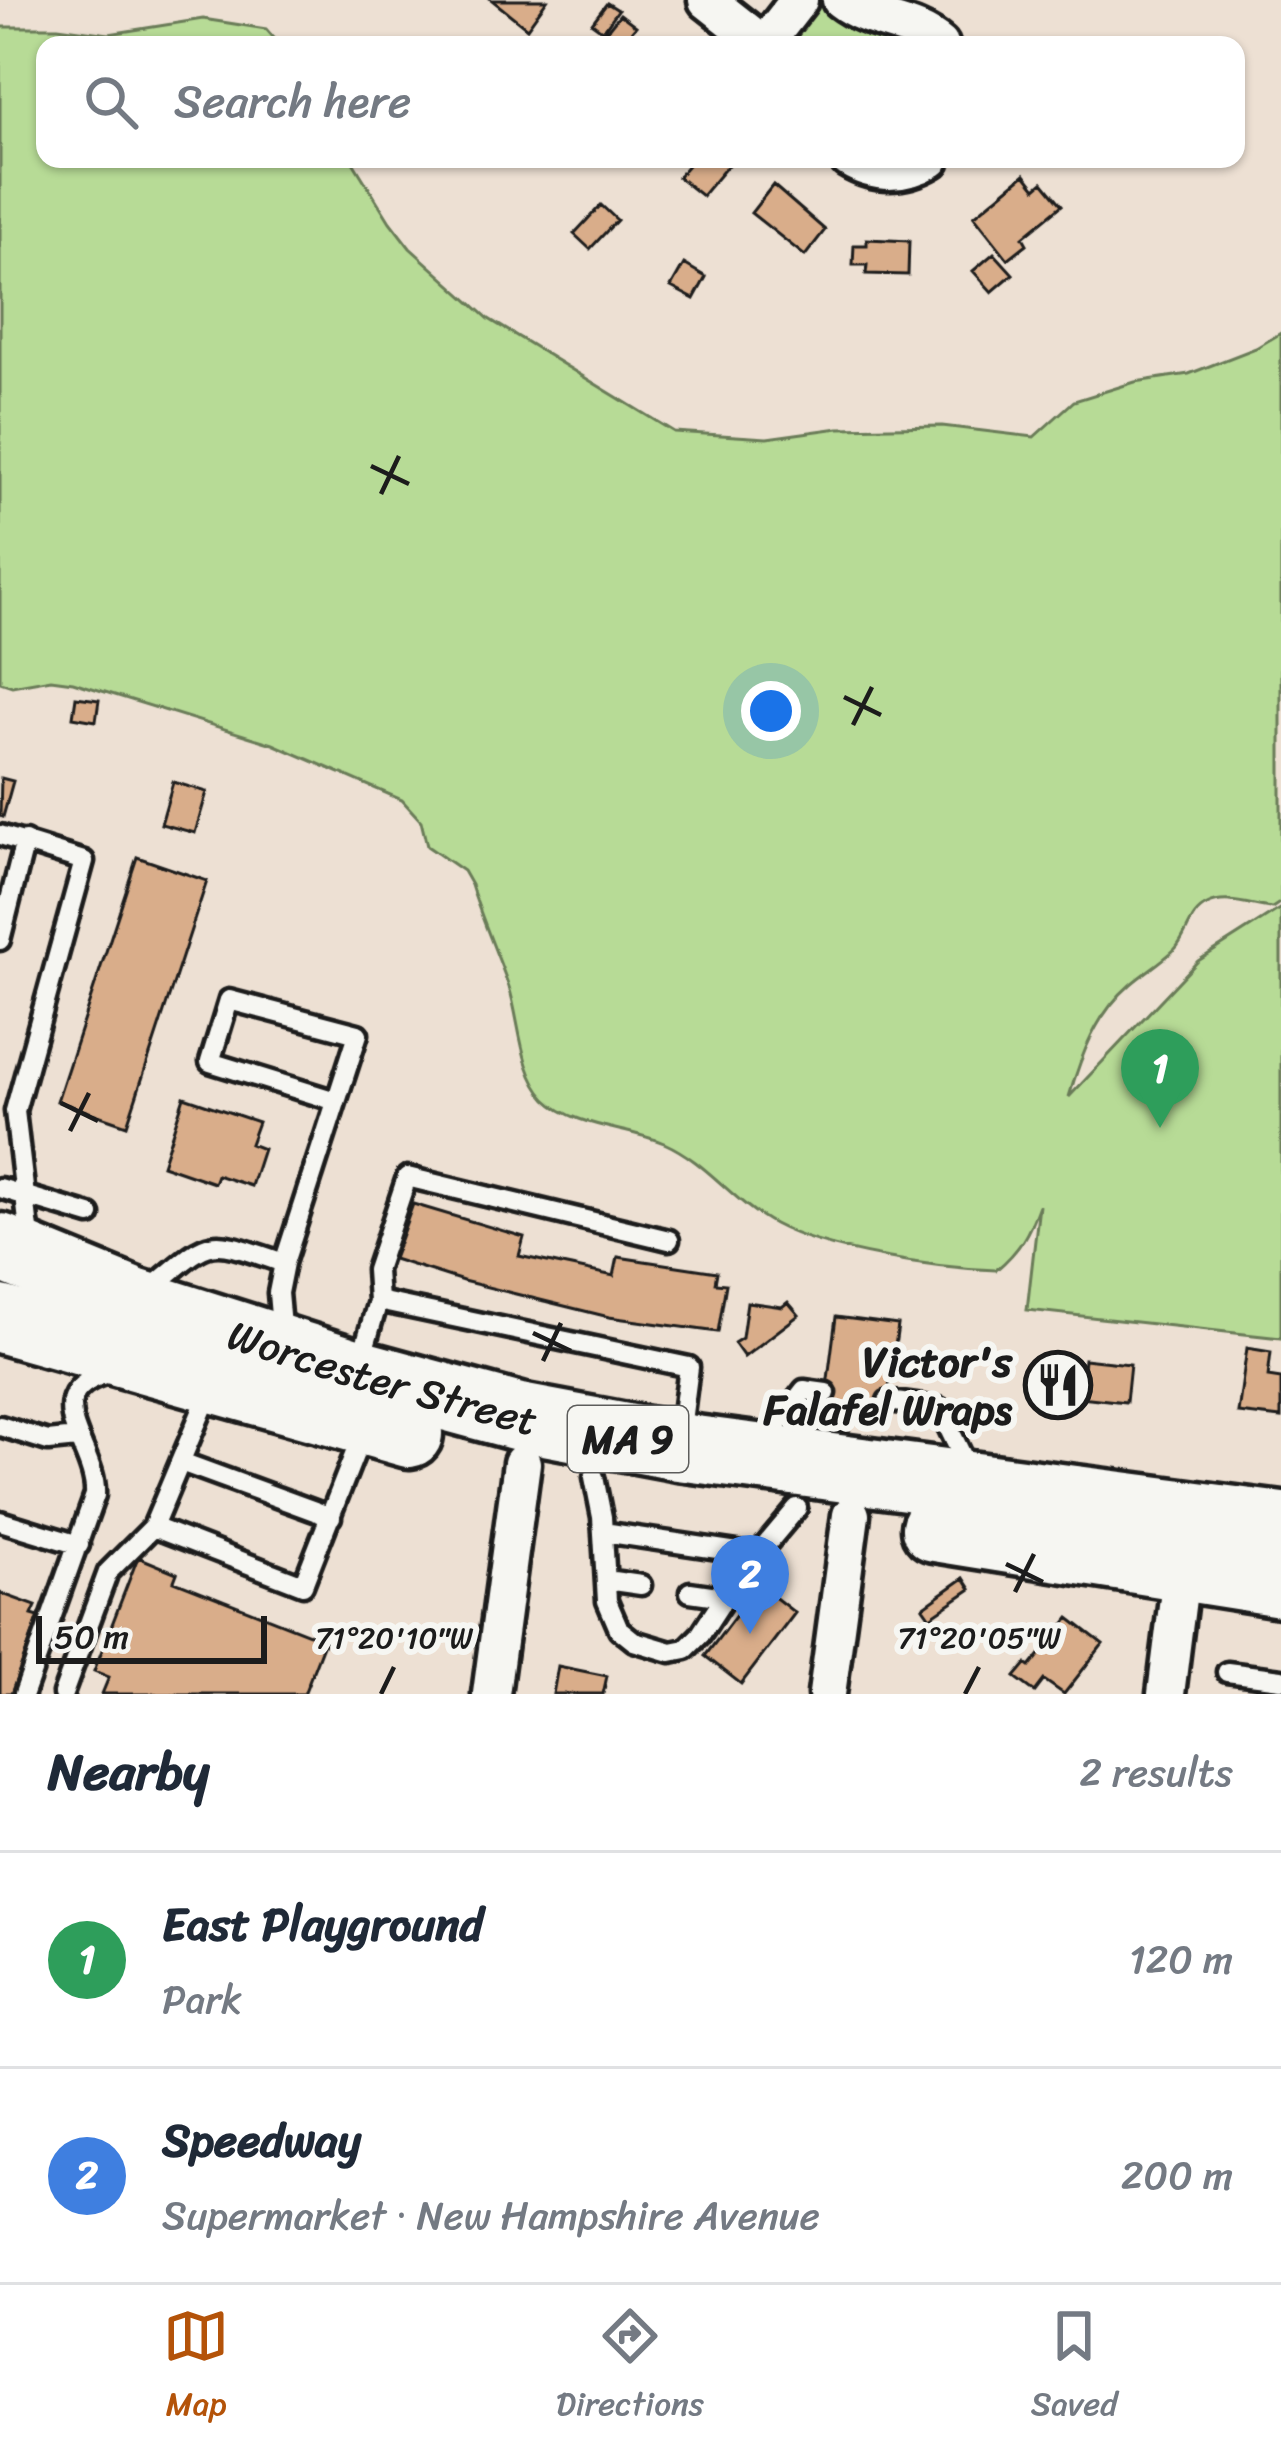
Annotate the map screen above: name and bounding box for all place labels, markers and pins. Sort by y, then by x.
pin: 1 [1121,1029,1199,1128]
place label: Victor's Falafel Wraps [763,1325,1014,1447]
restaurant icon: Victor's Falafel Wraps [1023,1350,1093,1420]
pin: 2 [711,1535,789,1634]

